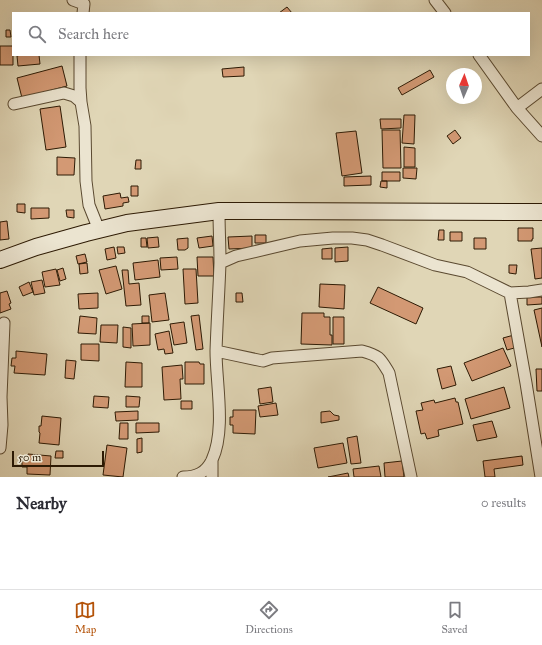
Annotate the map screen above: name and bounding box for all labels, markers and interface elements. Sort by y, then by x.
search box [12,12,530,56]
icon: search [26,23,48,45]
text: Search here [58,25,129,43]
north arrow [446,68,482,104]
scale bar [12,449,104,468]
text: 50 m [18,451,41,464]
text: Nearby [16,493,67,514]
text: 0 results [481,495,526,511]
tab: Map [74,599,96,636]
tab: Directions [245,599,293,636]
tab: Saved [441,599,468,636]

